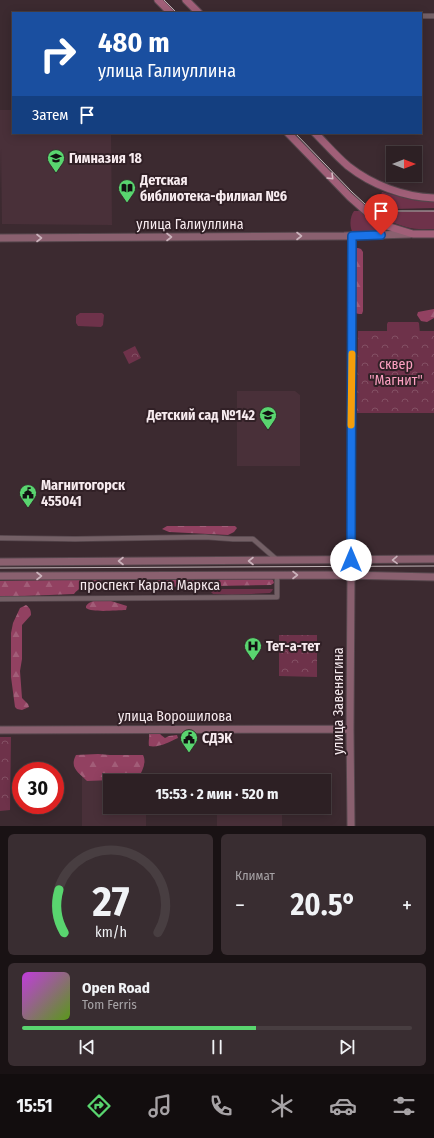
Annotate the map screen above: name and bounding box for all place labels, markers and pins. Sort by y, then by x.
school or university icon: Гимназия 18 [46,148,66,173]
place label: Гимназия 18 [69,150,143,167]
place label: Детская библиотека-филиал №6 [139,172,287,205]
library icon: Детская библиотека-филиал №6 [117,178,137,203]
pin [364,194,398,235]
school or university icon: Детский сад №142 [258,405,278,430]
place label: Детский сад №142 [146,407,256,424]
place label: Магнитогорск 455041 [41,477,126,510]
public building icon: Магнитогорск 455041 [18,483,38,508]
hospital icon: Тет-а-тет [243,636,263,661]
place label: Тет-а-тет [266,638,321,655]
public building icon: СДЭК [179,728,199,753]
place label: СДЭК [202,730,233,747]

